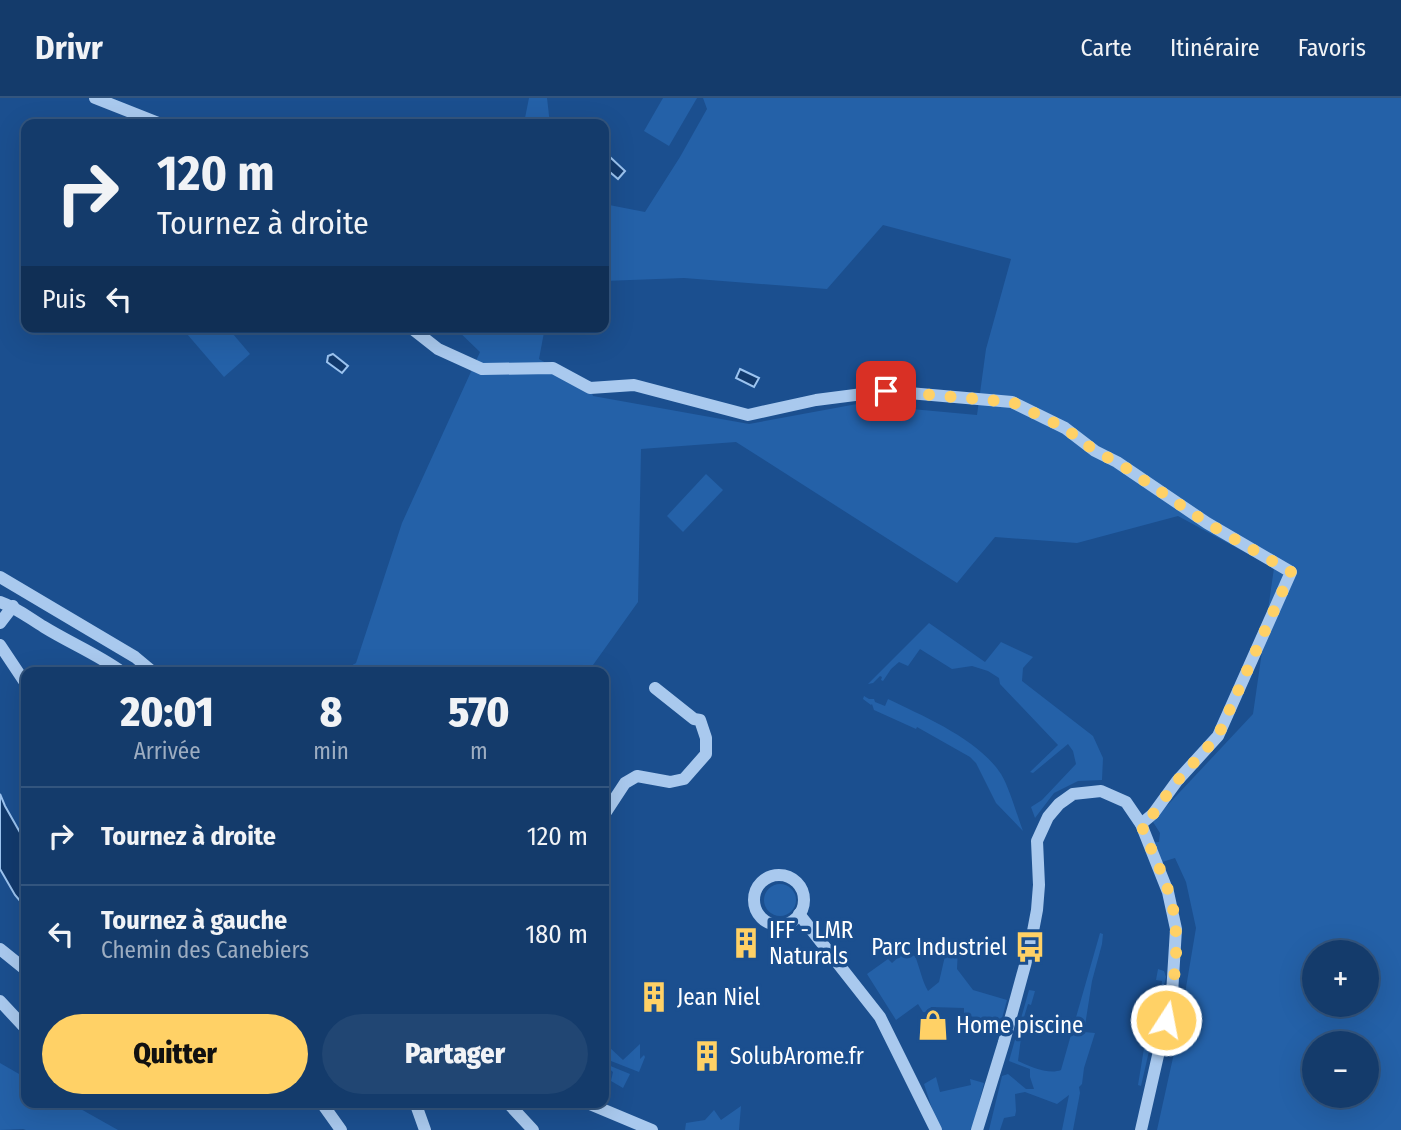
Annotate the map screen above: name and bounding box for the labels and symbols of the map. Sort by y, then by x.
pin [856,361,916,421]
place label: IFF - LMR Naturals [769,916,854,970]
building icon: IFF - LMR Naturals [729,926,763,960]
bus stop icon: Parc Industriel [1013,930,1047,964]
place label: Parc Industriel [871,933,1007,961]
building icon: Jean Niel [637,980,671,1014]
place label: Jean Niel [677,983,760,1011]
position arrow [1129,983,1203,1057]
shop icon: Home piscine [916,1008,950,1042]
place label: Home piscine [956,1011,1083,1039]
building icon: SolubArome.fr [690,1039,724,1073]
place label: SolubArome.fr [730,1042,864,1070]

